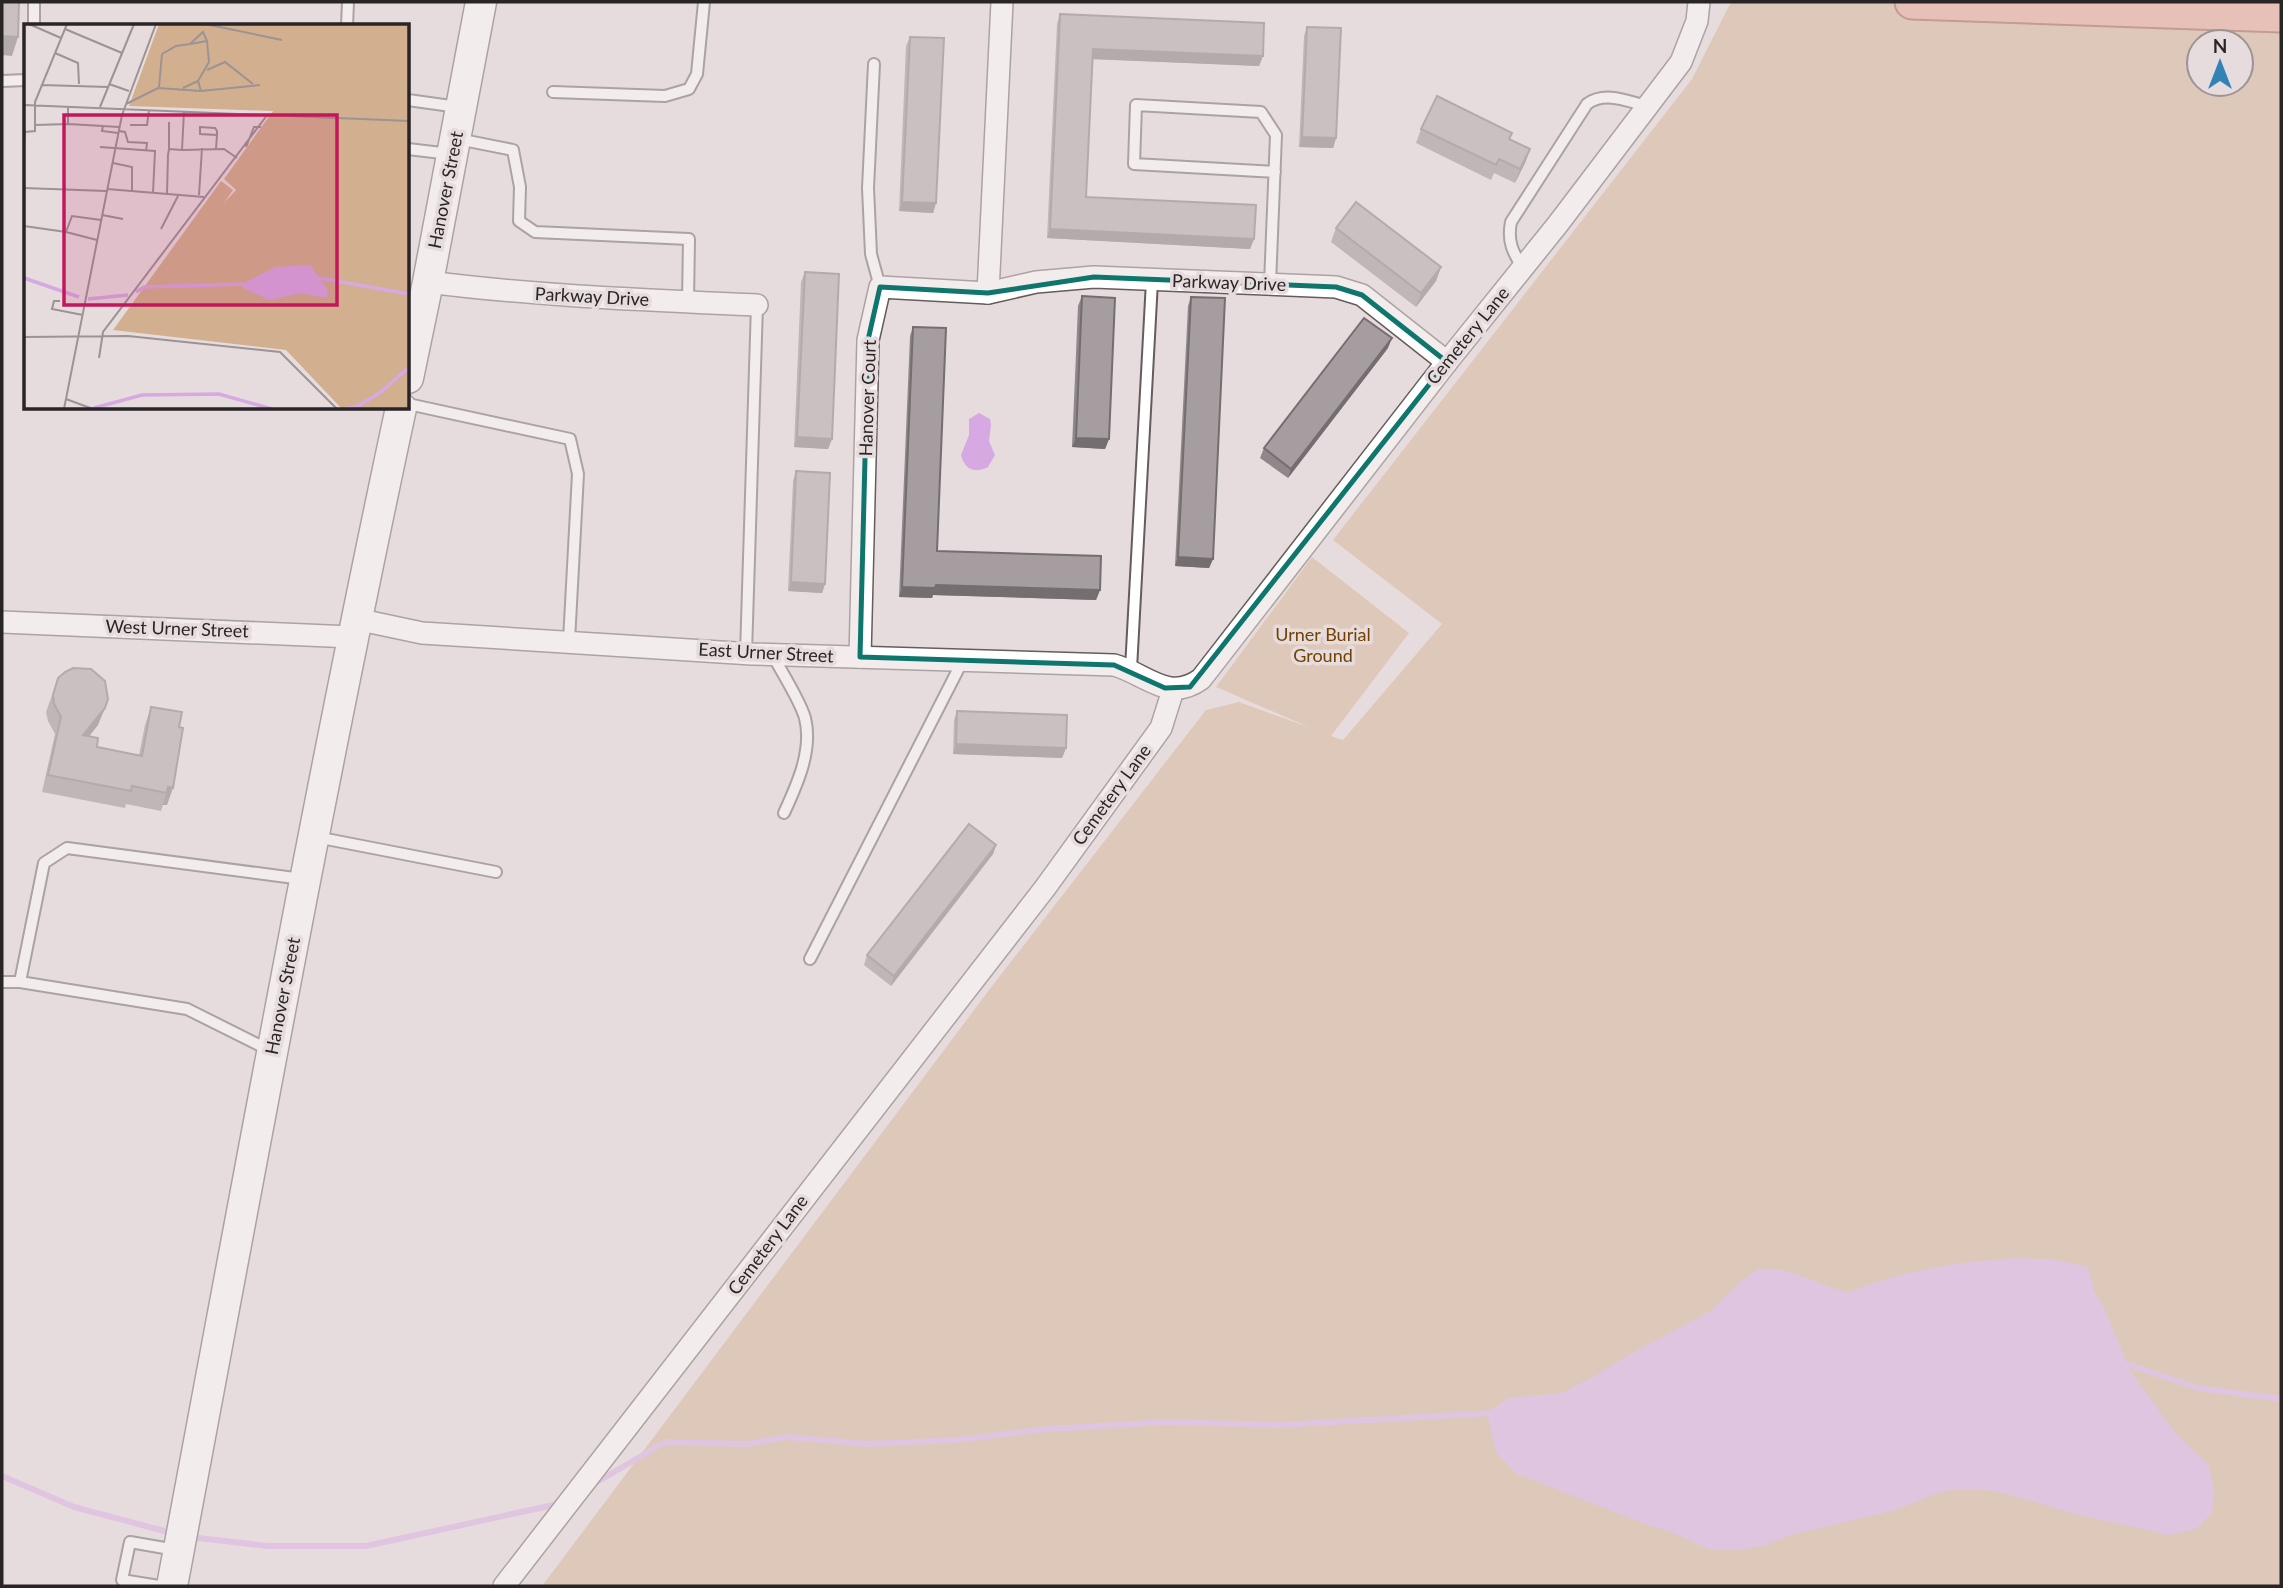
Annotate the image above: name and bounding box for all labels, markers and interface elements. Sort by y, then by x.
inset map [24,24,410,410]
north arrow [2185,28,2255,98]
text: N [2213,34,2227,57]
street label: Hanover Street [423,129,467,250]
street label: Parkway Drive [1172,269,1287,295]
street label: Parkway Drive [534,282,650,310]
street label: Cemetery Lane [1421,282,1513,389]
street label: Hanover Court [854,339,880,457]
street label: West Urner Street [105,615,250,642]
park label: Urner Burial Ground [1275,623,1371,666]
street label: East Urner Street [698,637,835,667]
street label: Cemetery Lane [1067,740,1155,849]
street label: Hanover Street [260,935,304,1056]
street label: Cemetery Lane [723,1190,812,1299]

